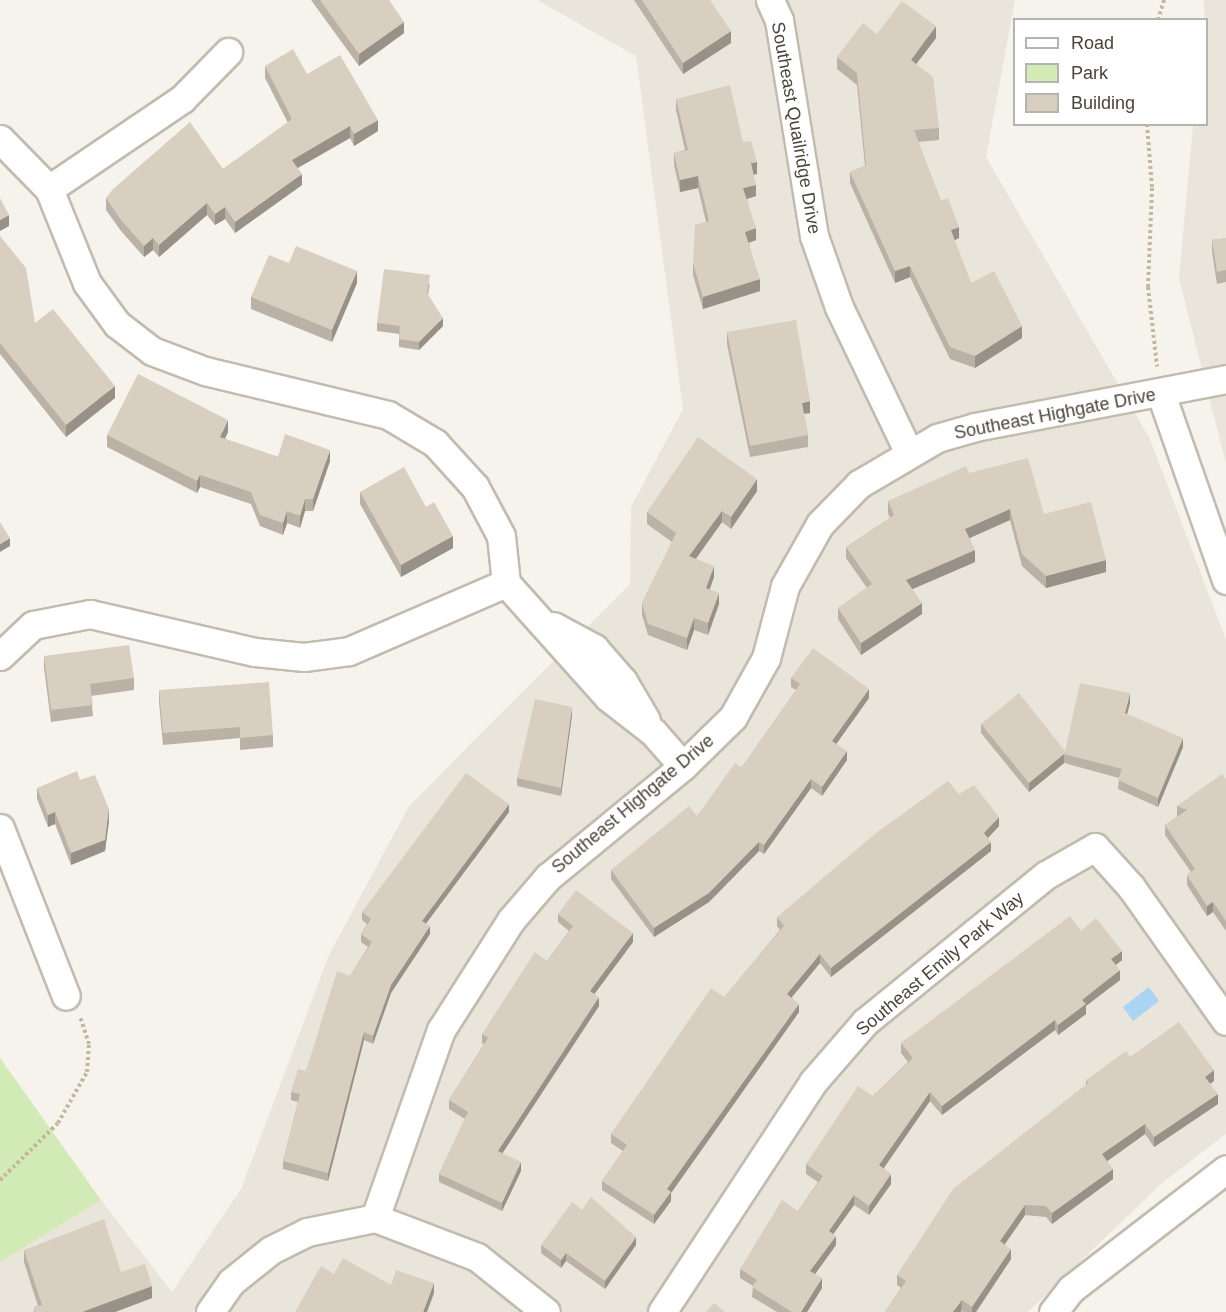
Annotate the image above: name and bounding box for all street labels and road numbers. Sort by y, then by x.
street label: Southeast Quailridge Drive [767,20,825,236]
street label: Southeast Highgate Drive [952,384,1158,444]
street label: Southeast Highgate Drive [547,730,719,878]
street label: Southeast Emily Park Way [852,887,1028,1041]

